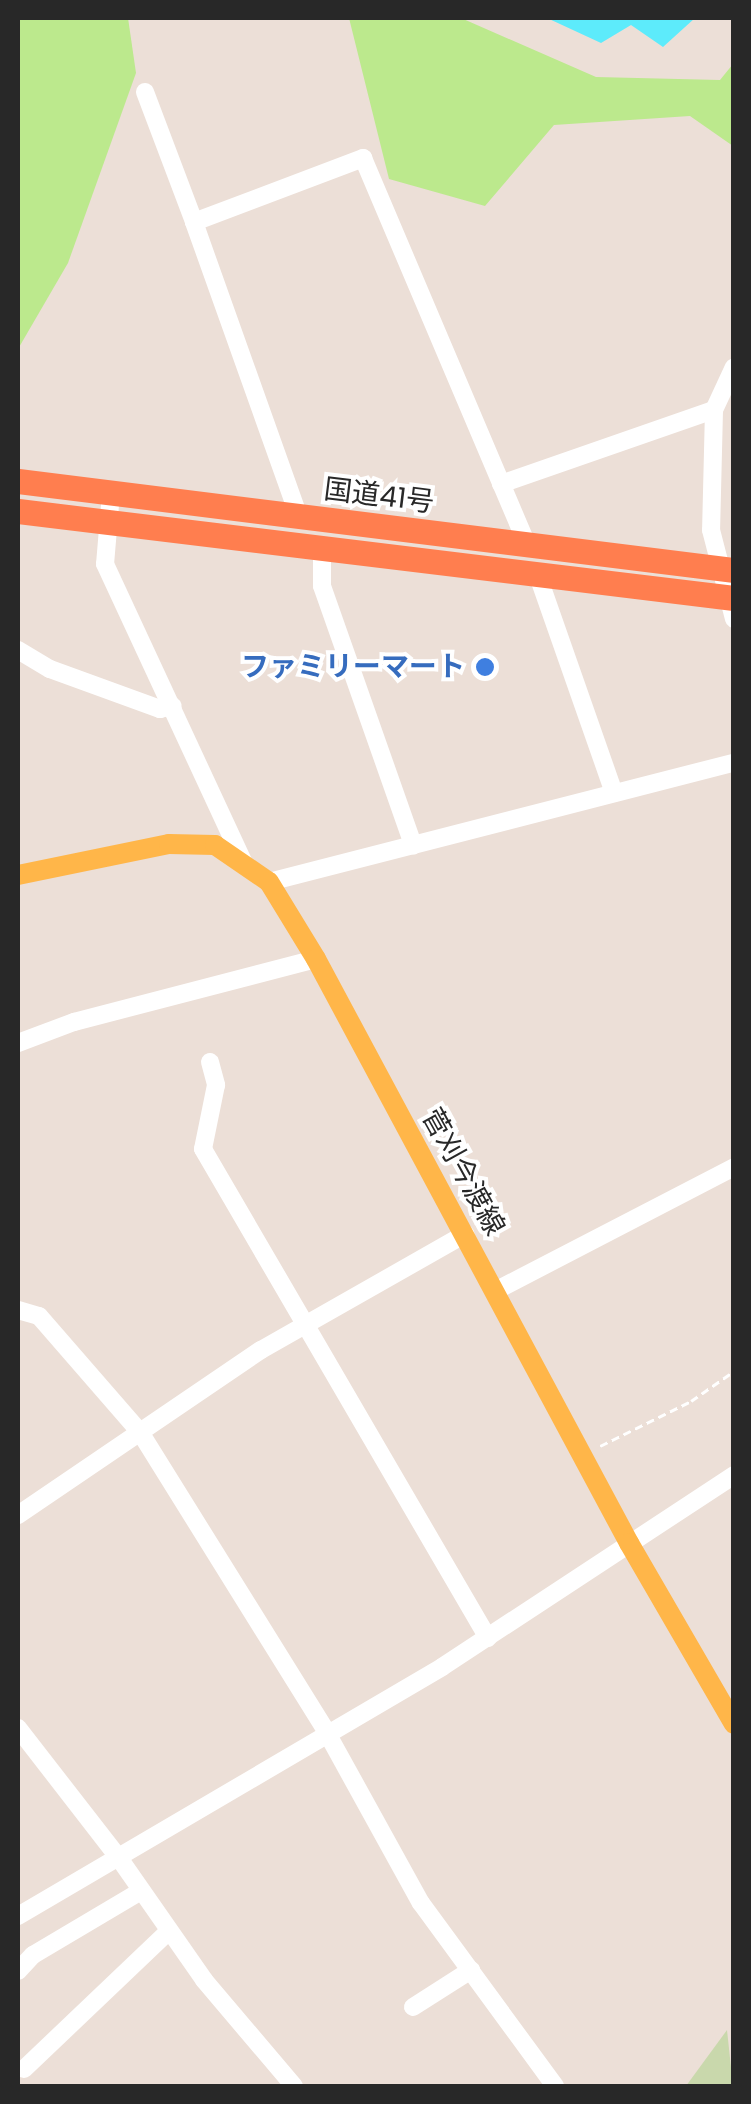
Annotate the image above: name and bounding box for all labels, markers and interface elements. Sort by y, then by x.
street label: 国道41号 [322,473,436,519]
place label: ファミリーマート [241,650,465,684]
marker: ファミリーマート [474,656,496,678]
street label: 菅刈今渡線 [414,1103,512,1241]

